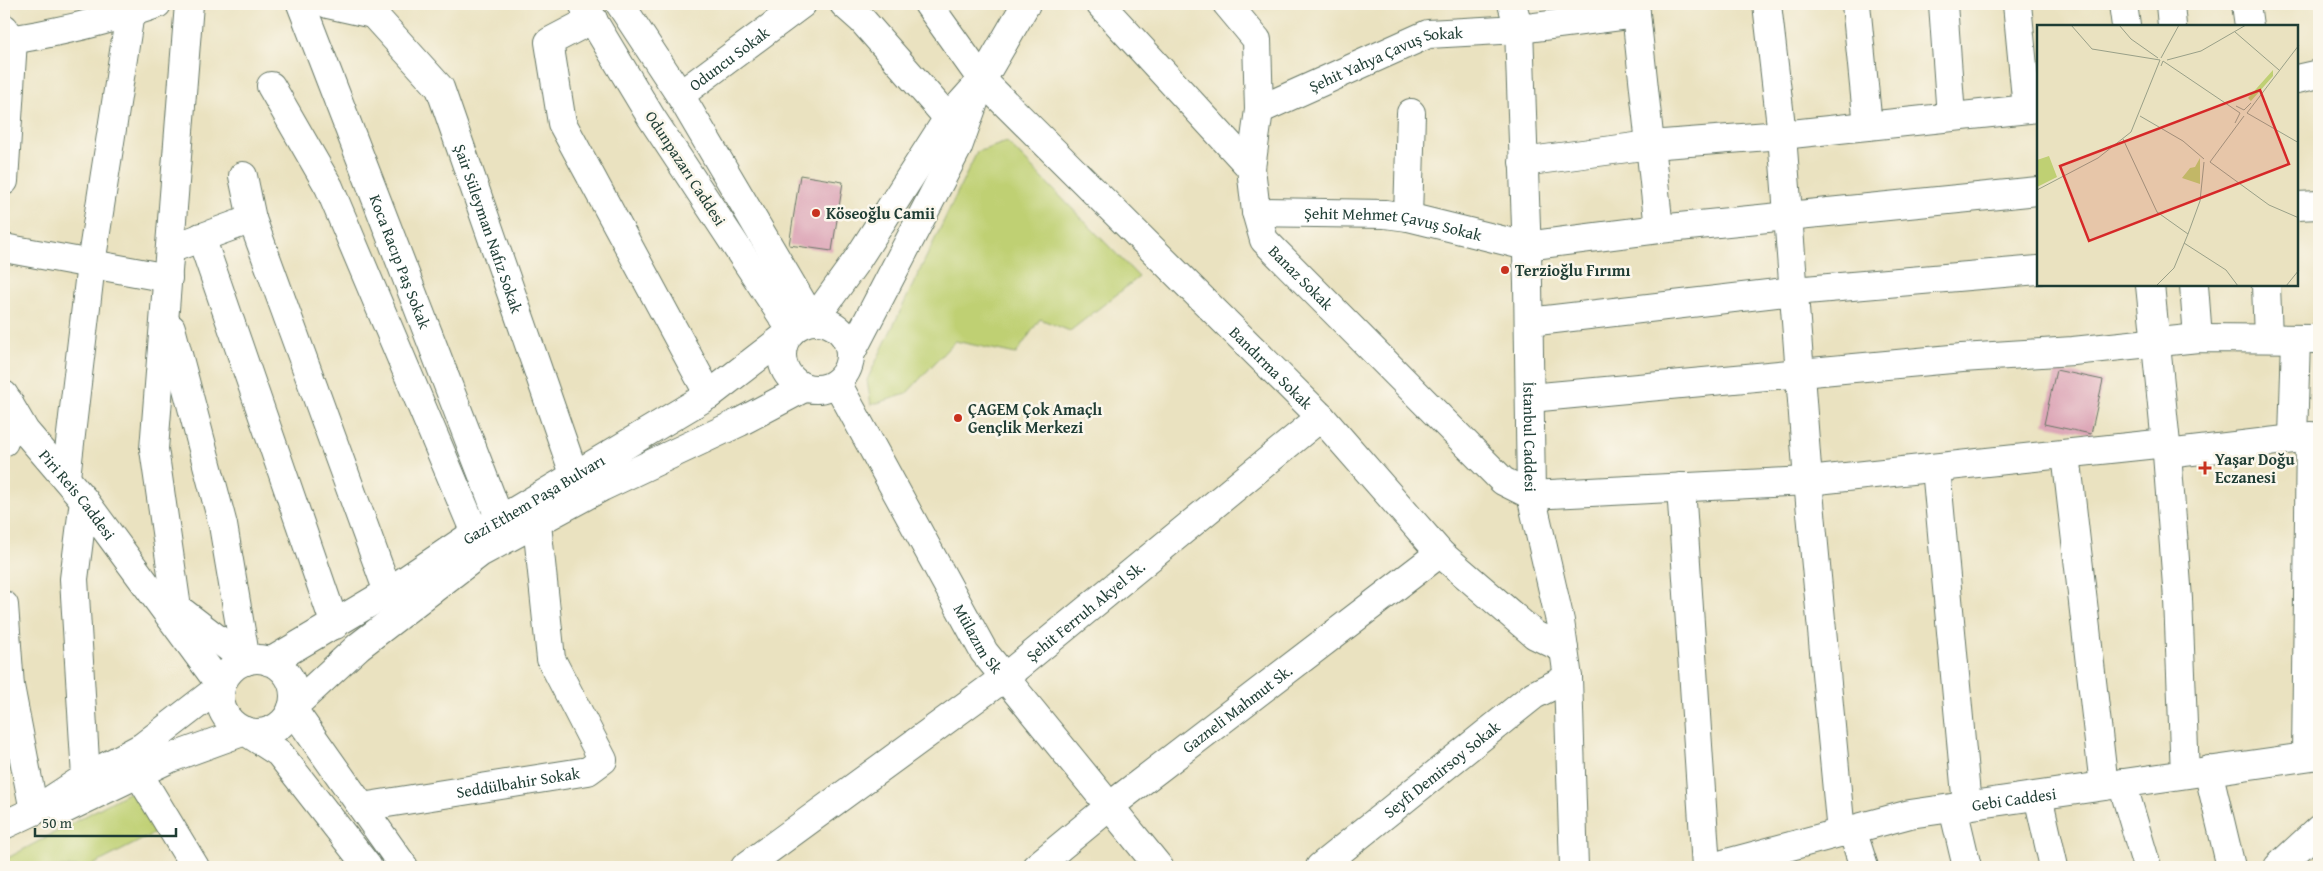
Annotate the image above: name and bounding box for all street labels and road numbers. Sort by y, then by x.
street label: Oduncu Sokak [684,20,775,97]
street label: Şehit Yahya Çavuş Sokak [1305,20,1464,98]
street label: Odunpazarı Caddesi [640,106,733,231]
street label: Şair Süleyman Nafız Sokak [448,141,530,317]
street label: Koca Racıp Paş Sokak [364,191,437,333]
street label: Şehit Mehmet Çavuş Sokak [1304,201,1485,247]
street label: Banaz Sokak [1263,239,1340,316]
street label: Bandırma Sokak [1224,320,1319,415]
street label: İstanbul Caddesi [1517,382,1543,493]
street label: Piri Reis Caddesi [33,444,122,545]
street label: Gazi Ethem Paşa Bulvarı [458,448,610,550]
street label: Şehit Ferruh Akyel Sk. [1021,555,1150,667]
street label: Mülazım Sk [948,599,1009,679]
street label: Gazneli Mahmut Sk. [1177,658,1297,759]
street label: Seyfi Demirsoy Sokak [1378,714,1506,824]
street label: Seddülbahir Sokak [455,760,582,804]
street label: Gebi Caddesi [1970,781,2058,817]

